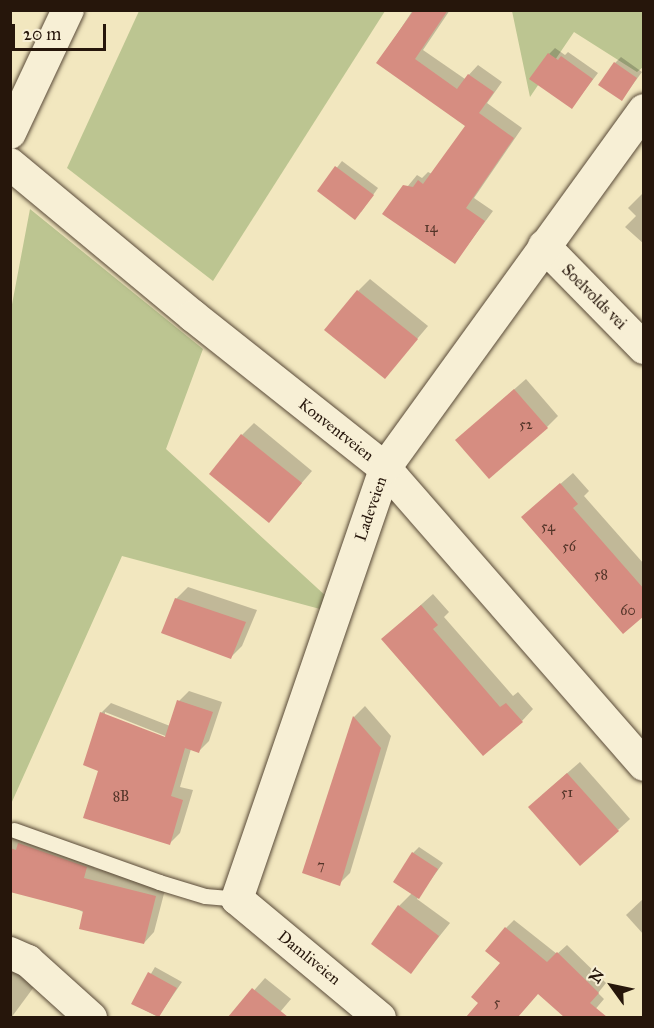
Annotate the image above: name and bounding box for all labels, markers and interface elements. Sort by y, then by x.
scale bar [15,12,110,50]
text: 20 m [23,23,61,45]
house number: 14 [424,220,438,236]
street label: Soelvolds vei [558,261,630,333]
street label: Konventveien [295,395,377,465]
house number: 52 [519,417,533,433]
street label: Ladeveien [351,474,391,544]
house number: 54 [541,519,555,535]
house number: 56 [562,539,576,555]
house number: 58 [594,567,608,583]
house number: 60 [620,603,636,619]
house number: 51 [561,785,573,801]
house number: 8B [113,789,129,805]
house number: 7 [317,858,325,874]
street label: Damliveien [274,927,344,989]
north arrow [582,956,642,1016]
text: N [585,965,608,987]
house number: 5 [494,995,500,1011]

